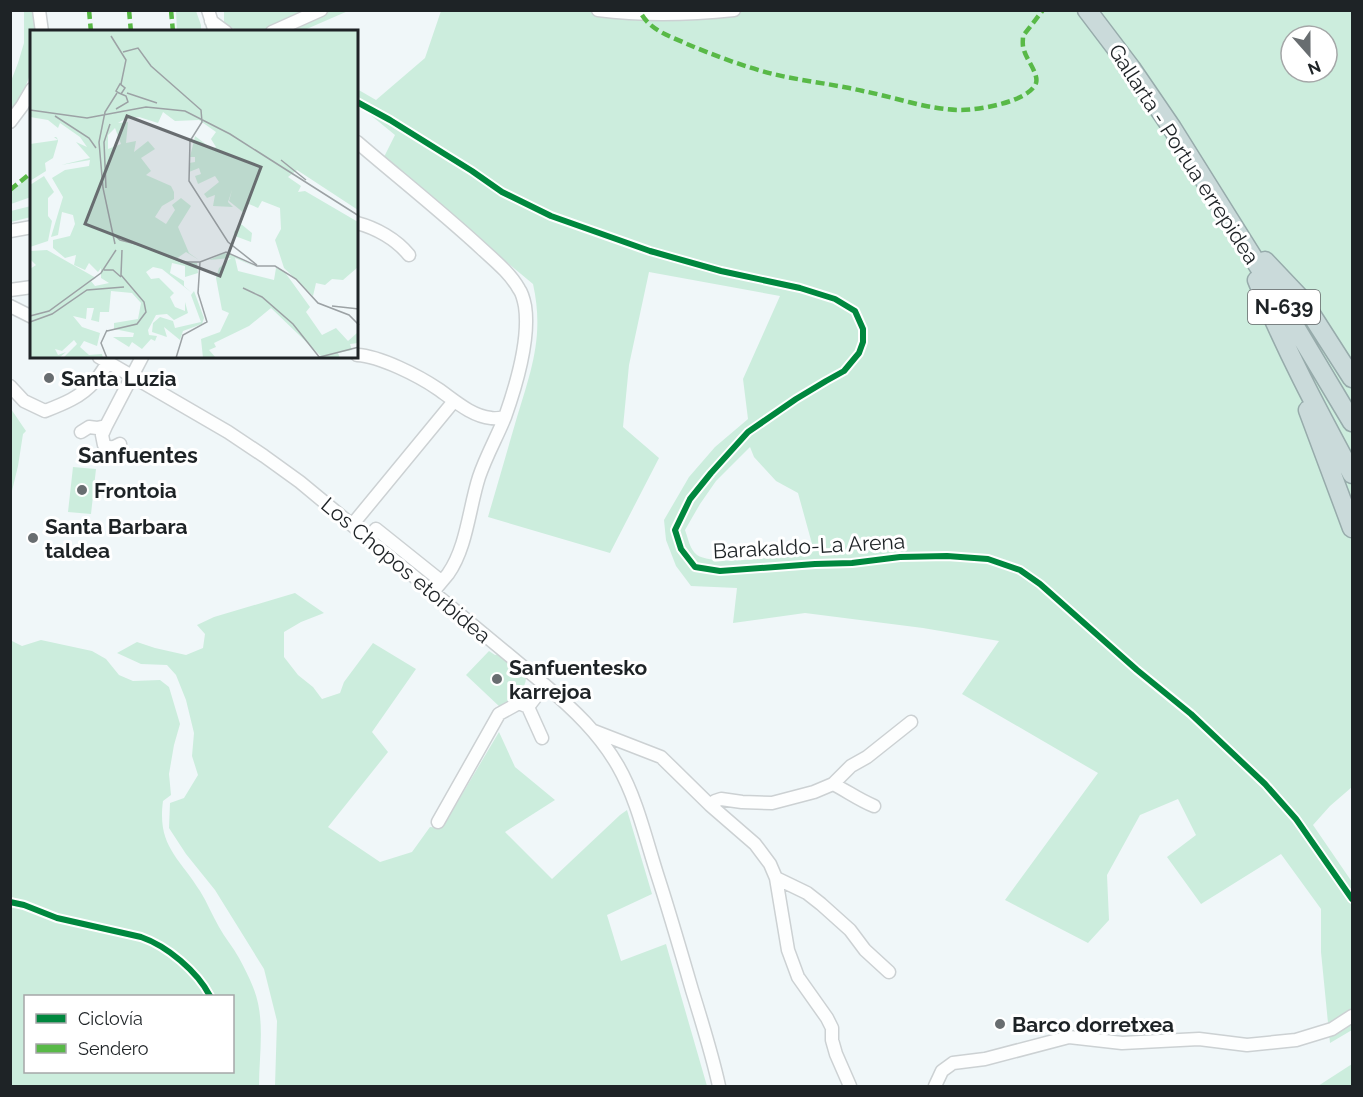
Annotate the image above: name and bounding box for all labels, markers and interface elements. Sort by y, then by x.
north arrow [1279,24,1339,84]
inset map [30,30,358,358]
street label: Gallarta - Portua errepidea [1103,39,1265,269]
text: N [1305,56,1323,79]
road number: N-639 [1248,290,1320,324]
place label: Santa Luzia [61,366,177,391]
marker: Santa Luzia [42,371,56,385]
district label: Sanfuentes [78,442,198,468]
place label: Frontoia [94,478,177,503]
marker: Frontoia [75,483,89,497]
street label: Los Chopos etorbidea [316,492,496,648]
place label: Santa Barbara taldea [45,514,188,563]
street label: Barakaldo-La Arena [712,528,906,564]
marker: Santa Barbara taldea [26,531,40,545]
place label: Sanfuentesko karrejoa [509,655,647,704]
marker: Sanfuentesko karrejoa [490,672,504,686]
legend [24,995,234,1073]
text: Ciclovía [78,1008,143,1029]
place label: Barco dorretxea [1012,1012,1174,1037]
marker: Barco dorretxea [993,1017,1007,1031]
text: Sendero [78,1038,149,1059]

